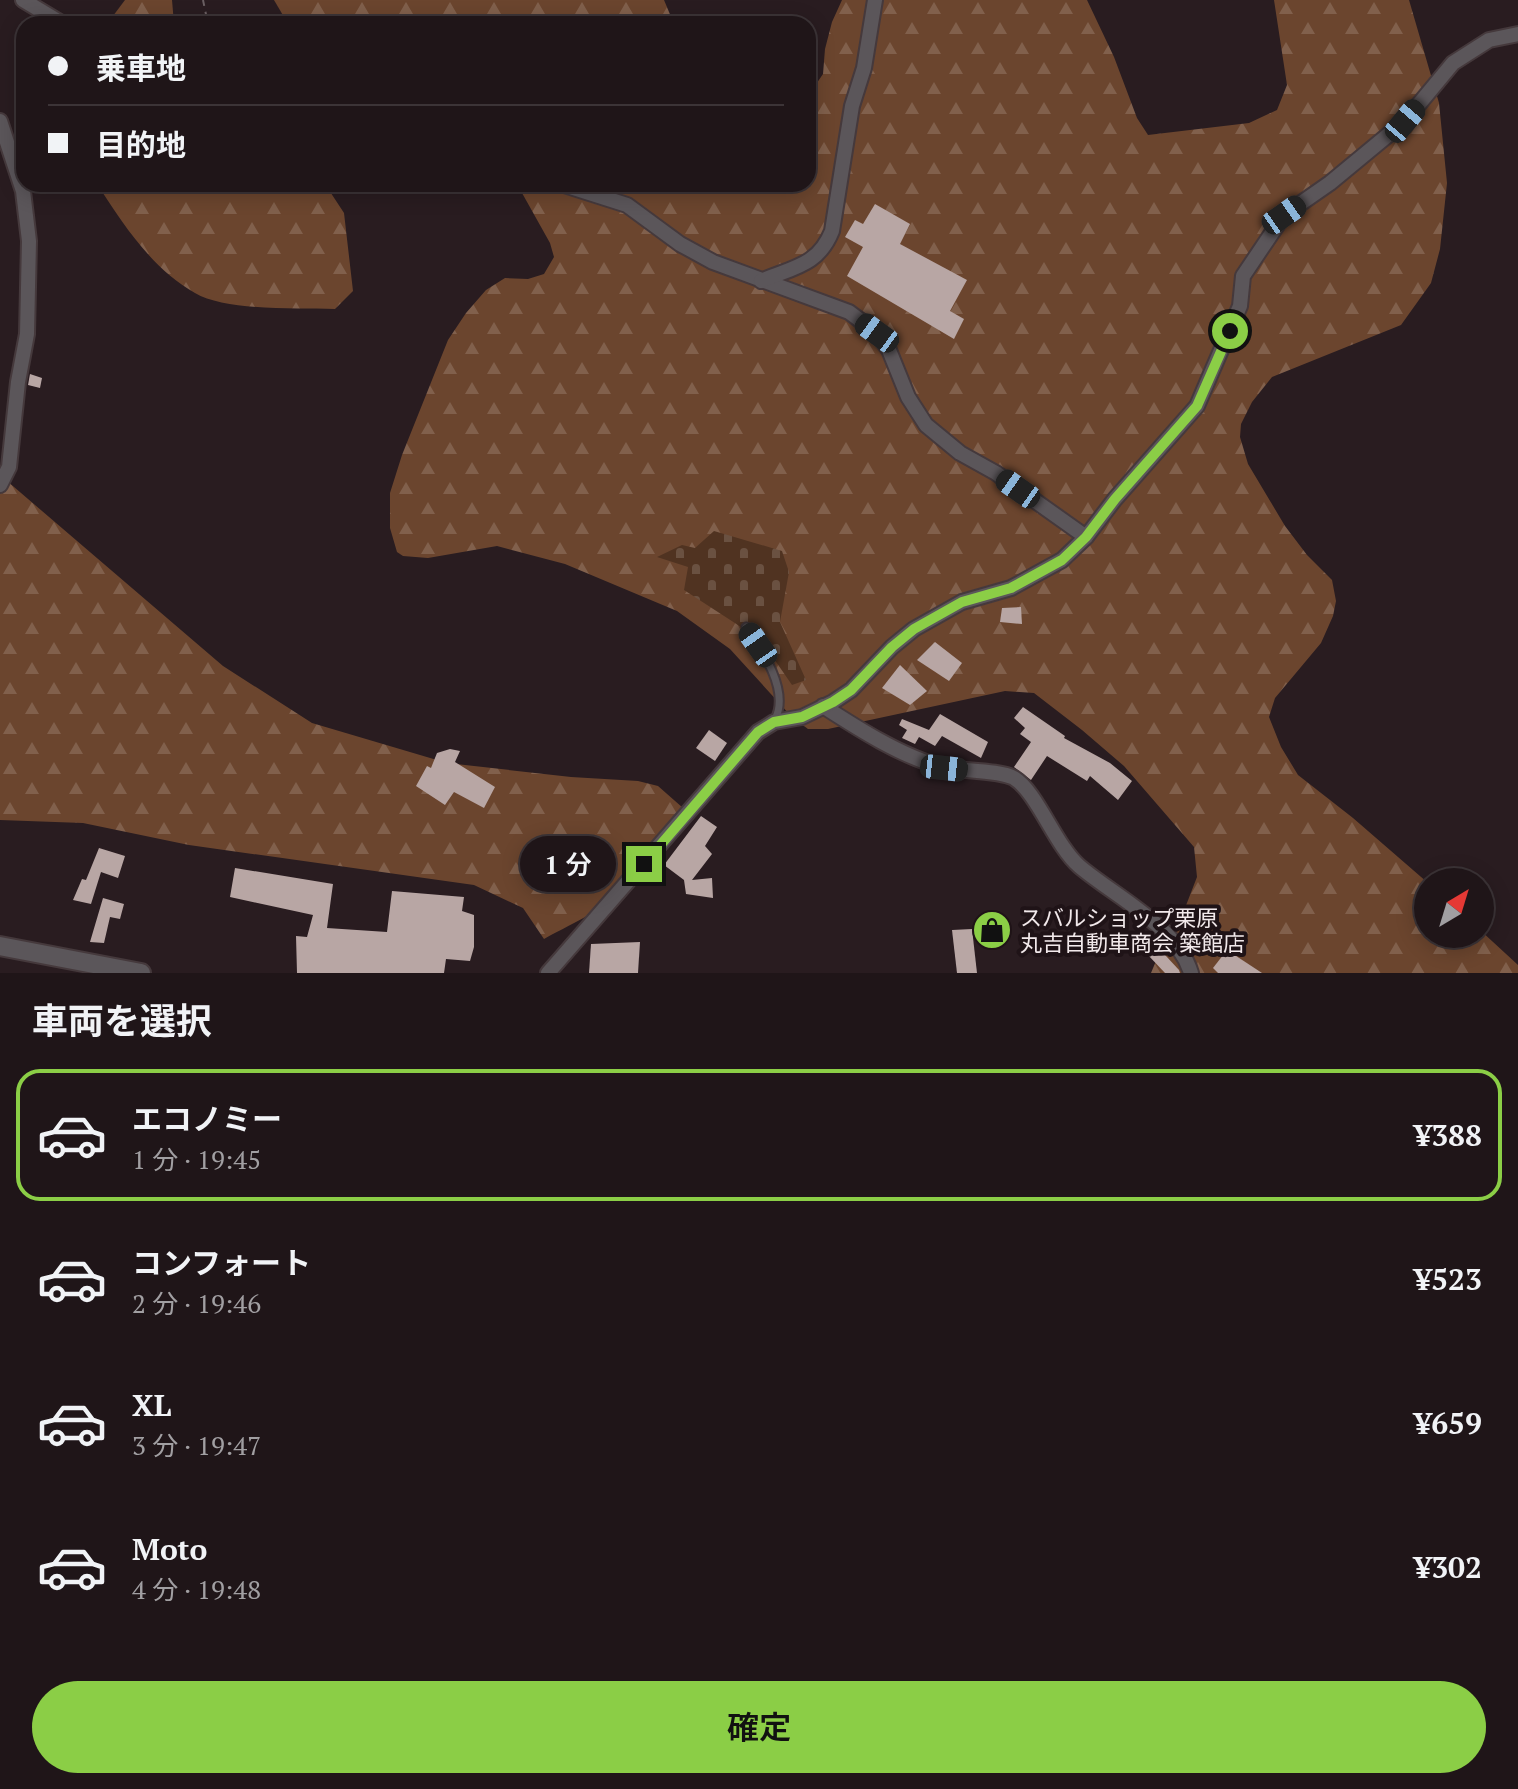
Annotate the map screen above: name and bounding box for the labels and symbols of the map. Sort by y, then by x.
car [1380,95,1430,147]
car [1257,191,1311,239]
car [851,309,903,357]
route start [1212,313,1248,349]
car [991,465,1045,513]
car [734,618,782,672]
car [919,754,969,782]
callout: 1 分 [520,836,616,892]
route end [626,846,662,882]
north arrow [1414,868,1494,948]
place label: スバルショップ栗原 丸吉自動車商会 築館店 [1020,903,1245,957]
shop icon: スバルショップ栗原 丸吉自動車商会 築館店 [971,909,1013,951]

